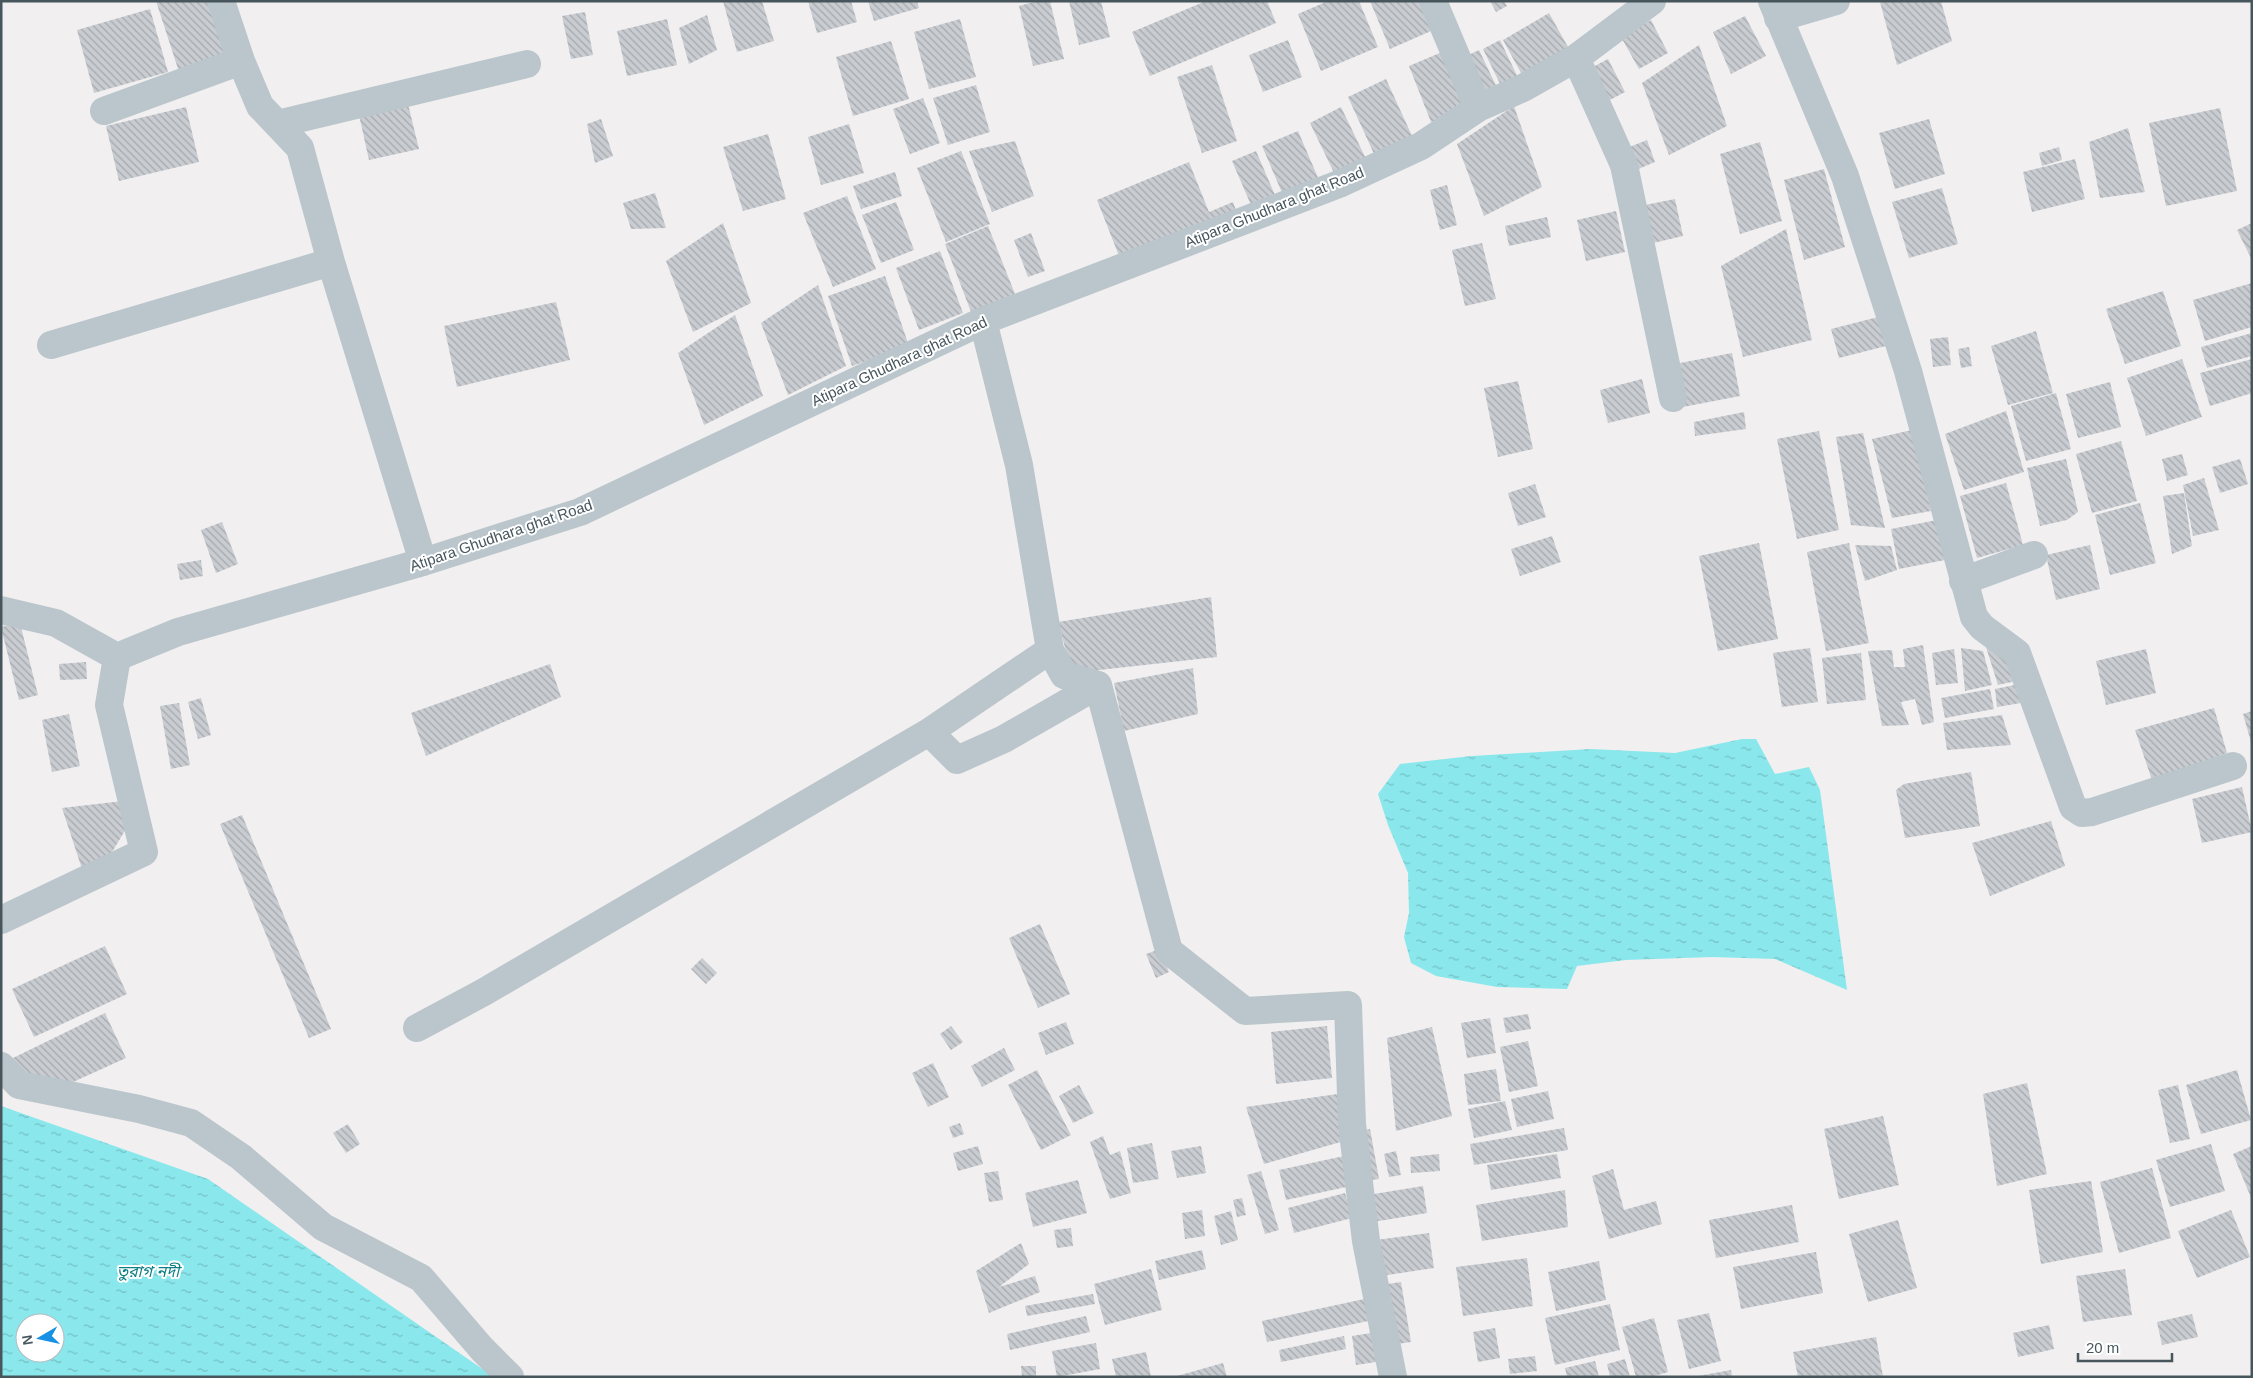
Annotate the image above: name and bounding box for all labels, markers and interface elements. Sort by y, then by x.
street label: Atipara Ghudhara ghat Road [1182,163,1366,251]
street label: Atipara Ghudhara ghat Road [808,313,990,409]
street label: Atipara Ghudhara ghat Road [408,496,594,574]
water label: তুরাগ নদী [117,1262,182,1281]
north arrow [15,1313,65,1363]
scale bar [2078,1330,2172,1362]
text: N [18,1334,36,1346]
text: 20 m [2086,1339,2119,1356]

